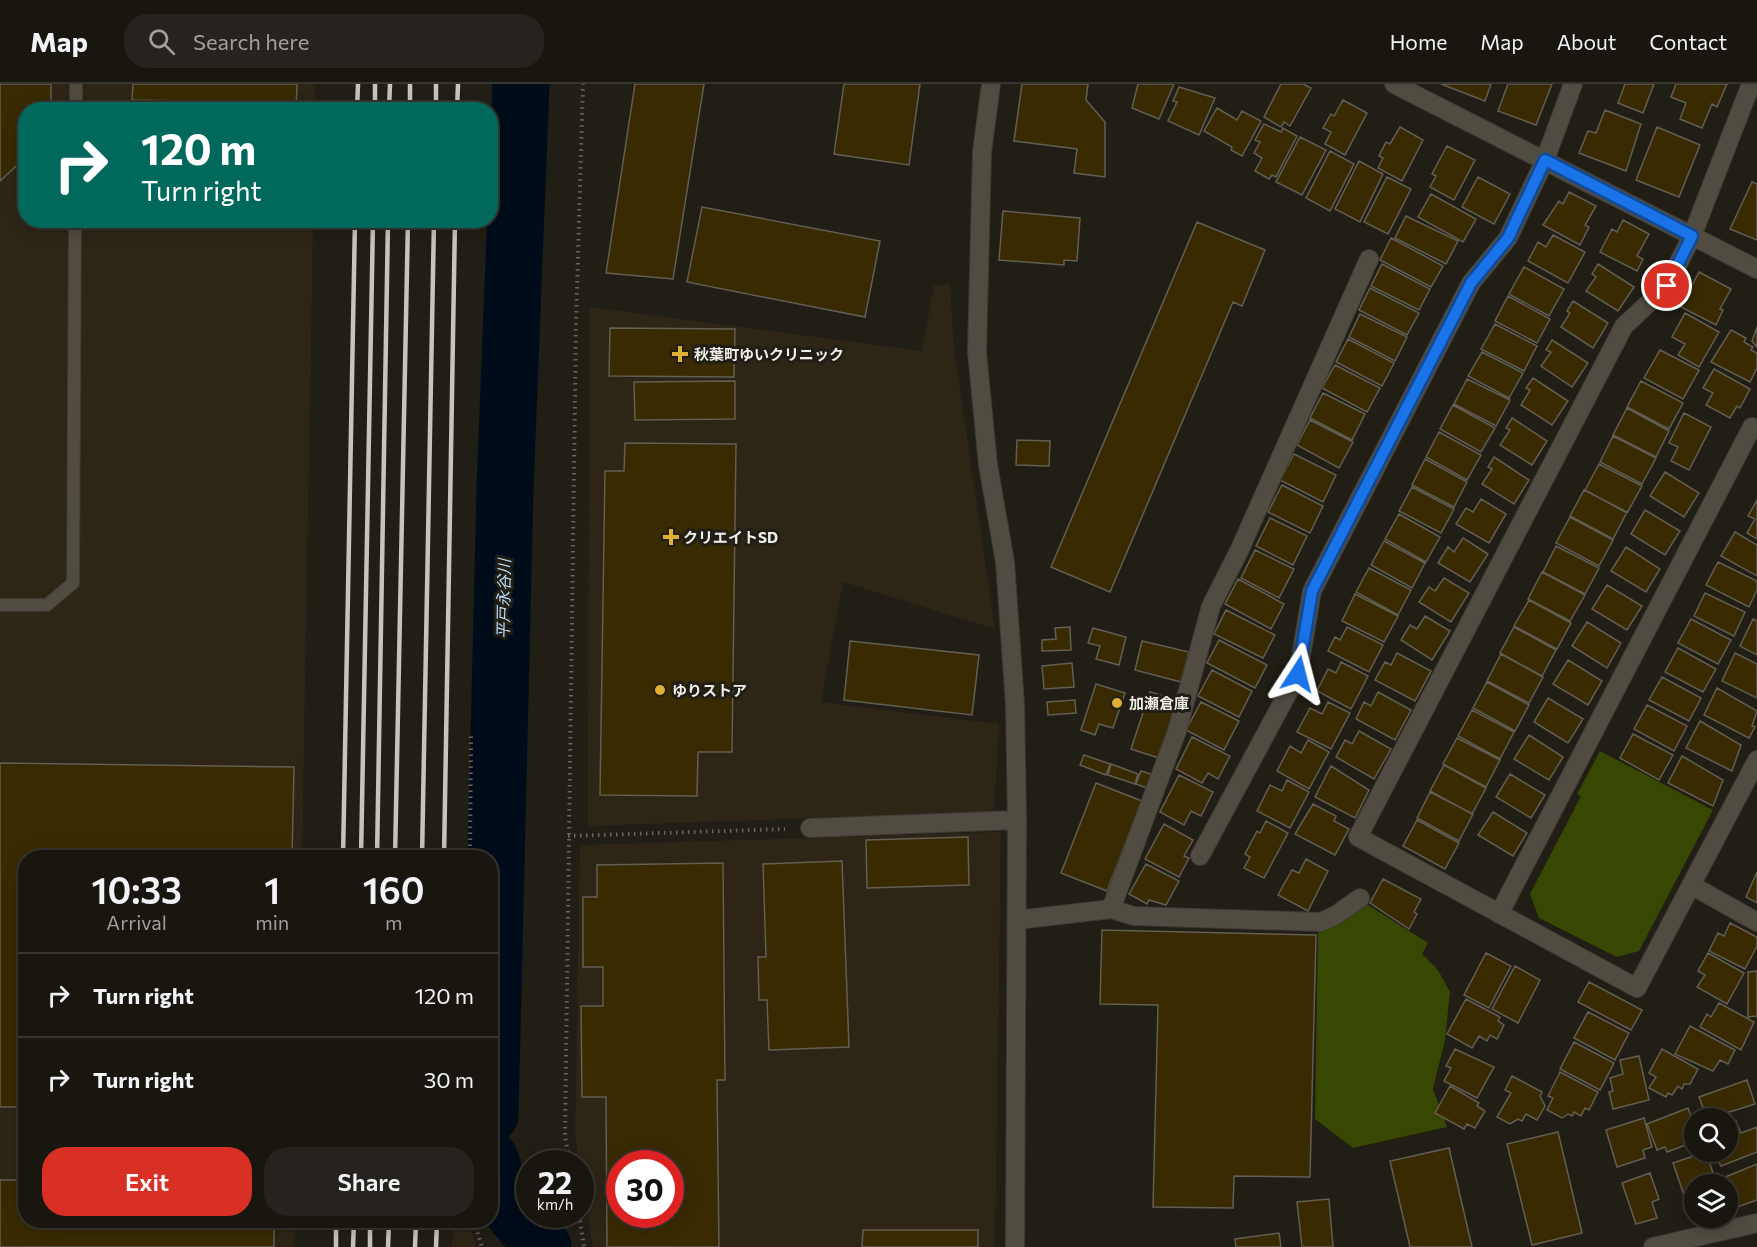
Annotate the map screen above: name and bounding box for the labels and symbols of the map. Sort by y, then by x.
pin [1641,260,1692,311]
marker: 秋葉町ゆいクリニック [671,345,689,363]
place label: 秋葉町ゆいクリニック [694,345,844,363]
place label: クリエイトSD [683,528,778,546]
marker: クリエイトSD [664,530,678,544]
water label: 平戸永谷川 [493,557,513,639]
position arrow [1266,642,1330,706]
place label: ゆりストア [672,681,747,699]
marker: ゆりストア [653,683,667,697]
place label: 加瀬倉庫 [1129,694,1189,712]
marker: 加瀬倉庫 [1110,696,1124,710]
speed limit sign: 30 [606,1150,684,1228]

